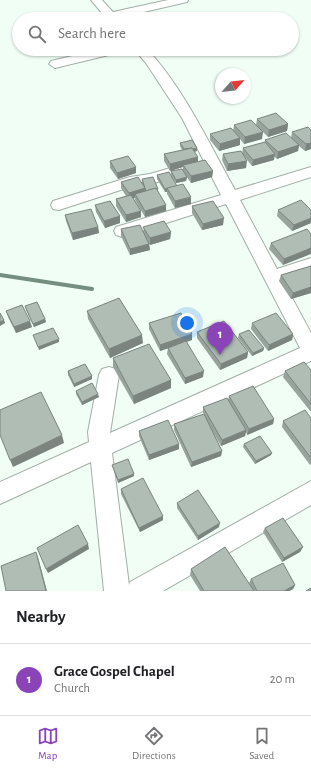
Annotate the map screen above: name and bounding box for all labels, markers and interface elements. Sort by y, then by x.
search box [12,12,299,56]
icon: search [26,23,48,45]
text: Search here [58,26,126,41]
north arrow [215,68,251,104]
your location [177,313,197,333]
pin: 1 [207,322,233,355]
text: Nearby [16,608,66,625]
text: Grace Gospel Chapel [54,664,175,679]
text: 1 [27,673,31,686]
text: 20 m [270,673,295,686]
text: Church [54,682,90,695]
tab: Map [37,725,59,762]
tab: Directions [132,725,176,762]
tab: Saved [249,725,274,762]

